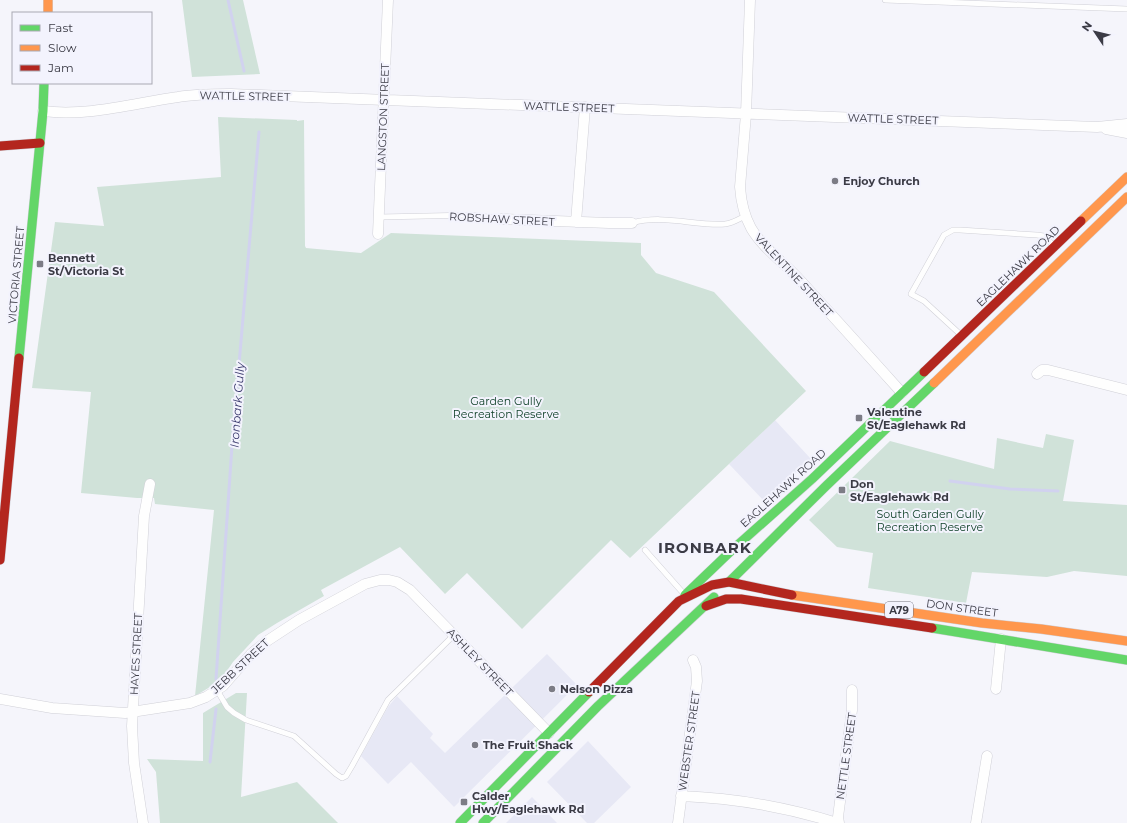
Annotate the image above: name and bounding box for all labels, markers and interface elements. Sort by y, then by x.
legend [12,12,152,84]
north arrow [1075,12,1115,52]
text: N [1079,19,1095,34]
text: Fast [48,20,73,35]
text: Slow [48,40,77,55]
text: Jam [47,60,74,75]
street label: LANGSTON STREET [374,62,392,171]
street label: WATTLE STREET [200,88,291,104]
street label: WATTLE STREET [523,98,615,116]
street label: WATTLE STREET [847,110,939,128]
place label: Enjoy Church [843,174,920,188]
marker: Enjoy Church [830,176,840,186]
street label: ROBSHAW STREET [449,209,556,229]
street label: EAGLEHAWK ROAD [973,223,1063,309]
street label: VICTORIA STREET [5,225,27,324]
street label: VALENTINE STREET [752,230,837,320]
place label: Bennett St/Victoria St [48,251,124,278]
marker: Bennett St/Victoria St [35,259,45,269]
water label: Ironbark Gully [227,360,248,448]
park label: Garden Gully Recreation Reserve [453,394,560,421]
place label: Valentine St/Eaglehawk Rd [866,405,966,432]
marker: Valentine St/Eaglehawk Rd [854,413,864,423]
street label: EAGLEHAWK ROAD [737,446,829,530]
place label: Don St/Eaglehawk Rd [850,477,949,504]
marker: Don St/Eaglehawk Rd [837,485,847,495]
park label: South Garden Gully Recreation Reserve [876,507,984,534]
district label: IRONBARK [658,538,752,557]
street label: DON STREET [925,596,999,620]
road number: A79 [885,602,913,618]
street label: HAYES STREET [127,612,145,695]
street label: ASHLEY STREET [444,625,516,699]
street label: JEBB STREET [207,635,272,697]
place label: Nelson Pizza [560,682,633,696]
marker: Nelson Pizza [547,684,557,694]
street label: WEBSTER STREET [675,689,703,792]
street label: NETTLE STREET [833,711,859,800]
place label: The Fruit Shack [483,738,574,752]
marker: The Fruit Shack [470,740,480,750]
place label: Calder Hwy/Eaglehawk Rd [472,789,584,816]
marker: Calder Hwy/Eaglehawk Rd [459,797,469,807]

